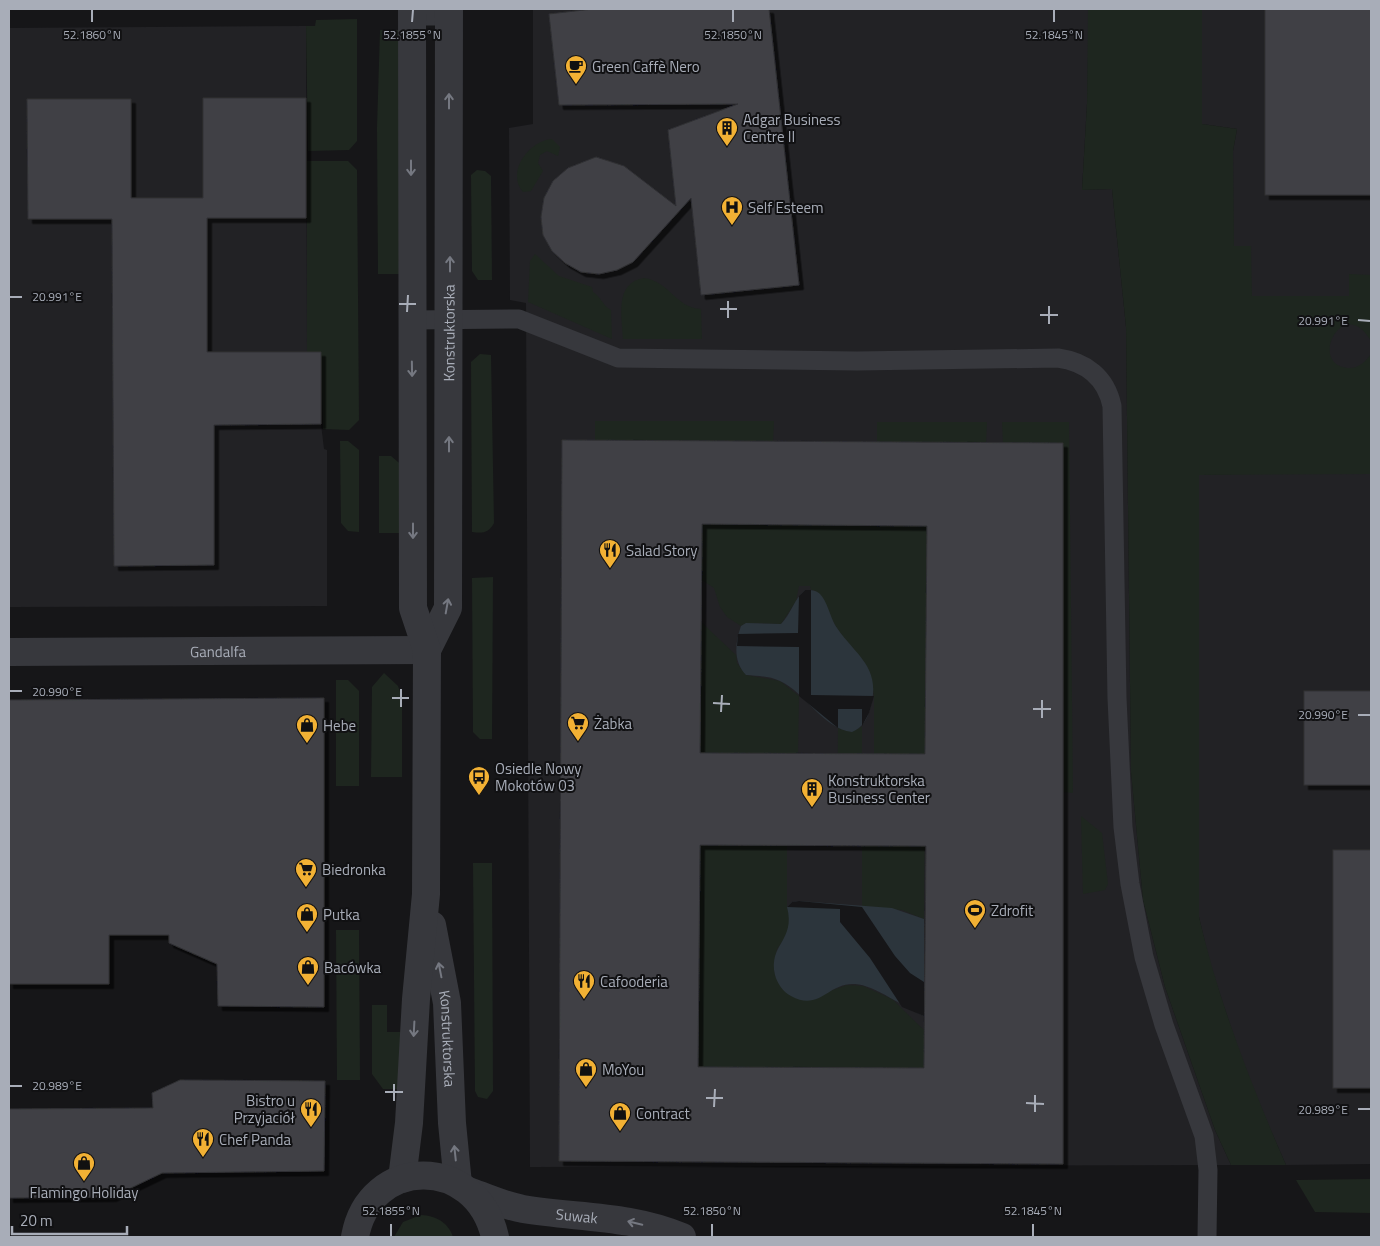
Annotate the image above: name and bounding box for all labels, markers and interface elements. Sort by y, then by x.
text: 52.1860°N [63,25,121,44]
text: 52.1855°N [383,25,441,44]
text: 52.1850°N [704,25,762,44]
text: 52.1845°N [1025,25,1083,44]
cafe icon: Green Caffè Nero [564,54,588,85]
place label: Green Caffè Nero [592,55,700,78]
one-way arrow [444,94,454,110]
place label: Adgar Business Centre II [743,108,841,148]
building icon: Adgar Business Centre II [715,116,739,147]
one-way arrow [406,160,416,176]
hospital icon: Self Esteem [720,195,744,226]
place label: Self Esteem [748,196,824,219]
one-way arrow [445,256,455,272]
street label: Konstruktorska [437,284,460,381]
text: 20.991°E [32,287,82,306]
text: 20.991°E [1298,311,1348,330]
one-way arrow [407,360,417,376]
one-way arrow [444,436,454,452]
one-way arrow [408,522,418,539]
restaurant icon: Salad Story [598,538,622,569]
place label: Salad Story [626,539,697,562]
one-way arrow [442,598,452,614]
street label: Gandalfa [190,639,247,663]
text: 20.990°E [32,682,82,701]
text: 20.990°E [1298,705,1348,724]
supermarket icon: Żabka [566,711,590,742]
place label: Żabka [594,712,633,735]
shop icon: Hebe [295,713,319,744]
place label: Hebe [323,714,356,737]
place label: Osiedle Nowy Mokotów 03 [495,757,582,797]
bus stop icon: Osiedle Nowy Mokotów 03 [467,765,491,796]
place label: Konstruktorska Business Center [828,769,930,809]
building icon: Konstruktorska Business Center [800,777,824,808]
supermarket icon: Biedronka [294,857,318,888]
place label: Biedronka [322,858,386,881]
sports icon: Zdrofit [963,898,987,929]
place label: Zdrofit [991,899,1034,922]
shop icon: Putka [295,902,319,933]
place label: Putka [323,903,360,926]
shop icon: Bacówka [296,955,320,986]
place label: Bacówka [324,956,382,979]
one-way arrow [435,962,445,978]
restaurant icon: Cafooderia [572,969,596,1000]
place label: Cafooderia [600,970,668,993]
street label: Konstruktorska [433,988,462,1088]
one-way arrow [410,1021,419,1037]
shop icon: MoYou [574,1057,598,1088]
place label: MoYou [602,1058,644,1081]
text: 20.989°E [32,1076,82,1095]
place label: Bistro u Przyjaciół [234,1089,295,1129]
restaurant icon: Bistro u Przyjaciół [299,1097,323,1128]
text: 20.989°E [1298,1100,1348,1119]
shop icon: Contract [608,1101,632,1132]
place label: Contract [636,1102,690,1125]
restaurant icon: Chef Panda [191,1127,215,1158]
place label: Chef Panda [219,1128,291,1151]
one-way arrow [450,1146,459,1162]
shop icon: Flamingo Holiday [72,1151,96,1182]
place label: Flamingo Holiday [29,1181,139,1204]
text: 52.1855°N [362,1201,420,1220]
text: 52.1850°N [683,1201,741,1220]
text: 52.1845°N [1004,1201,1062,1220]
street label: Suwak [555,1202,599,1229]
scale bar [12,1204,128,1236]
text: 20 m [20,1209,53,1232]
one-way arrow [628,1218,644,1227]

